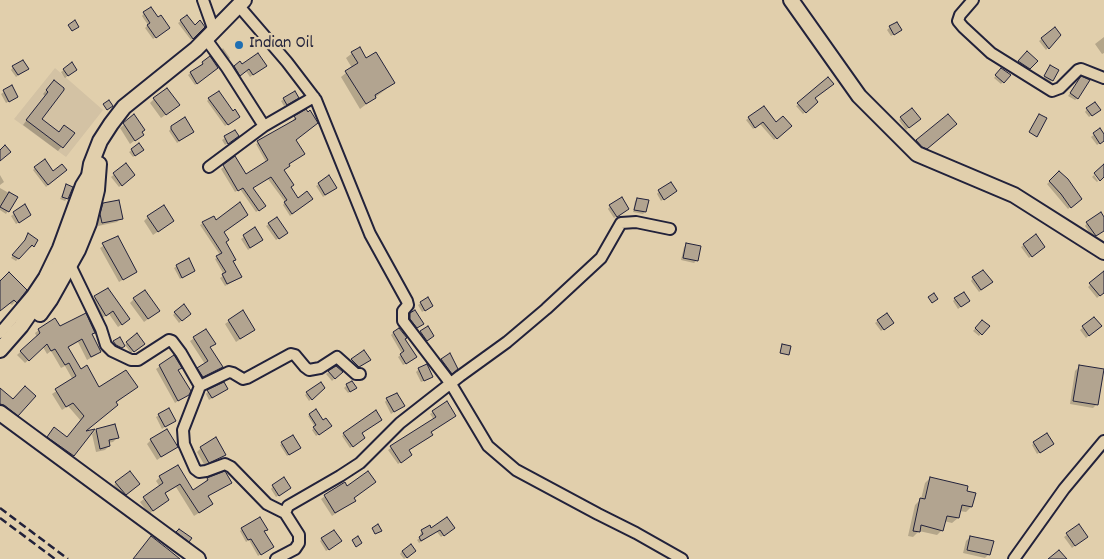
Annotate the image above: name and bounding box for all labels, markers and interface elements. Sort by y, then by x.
place label: Indian Oil [249,34,313,56]
marker: Indian Oil [233,39,245,51]

